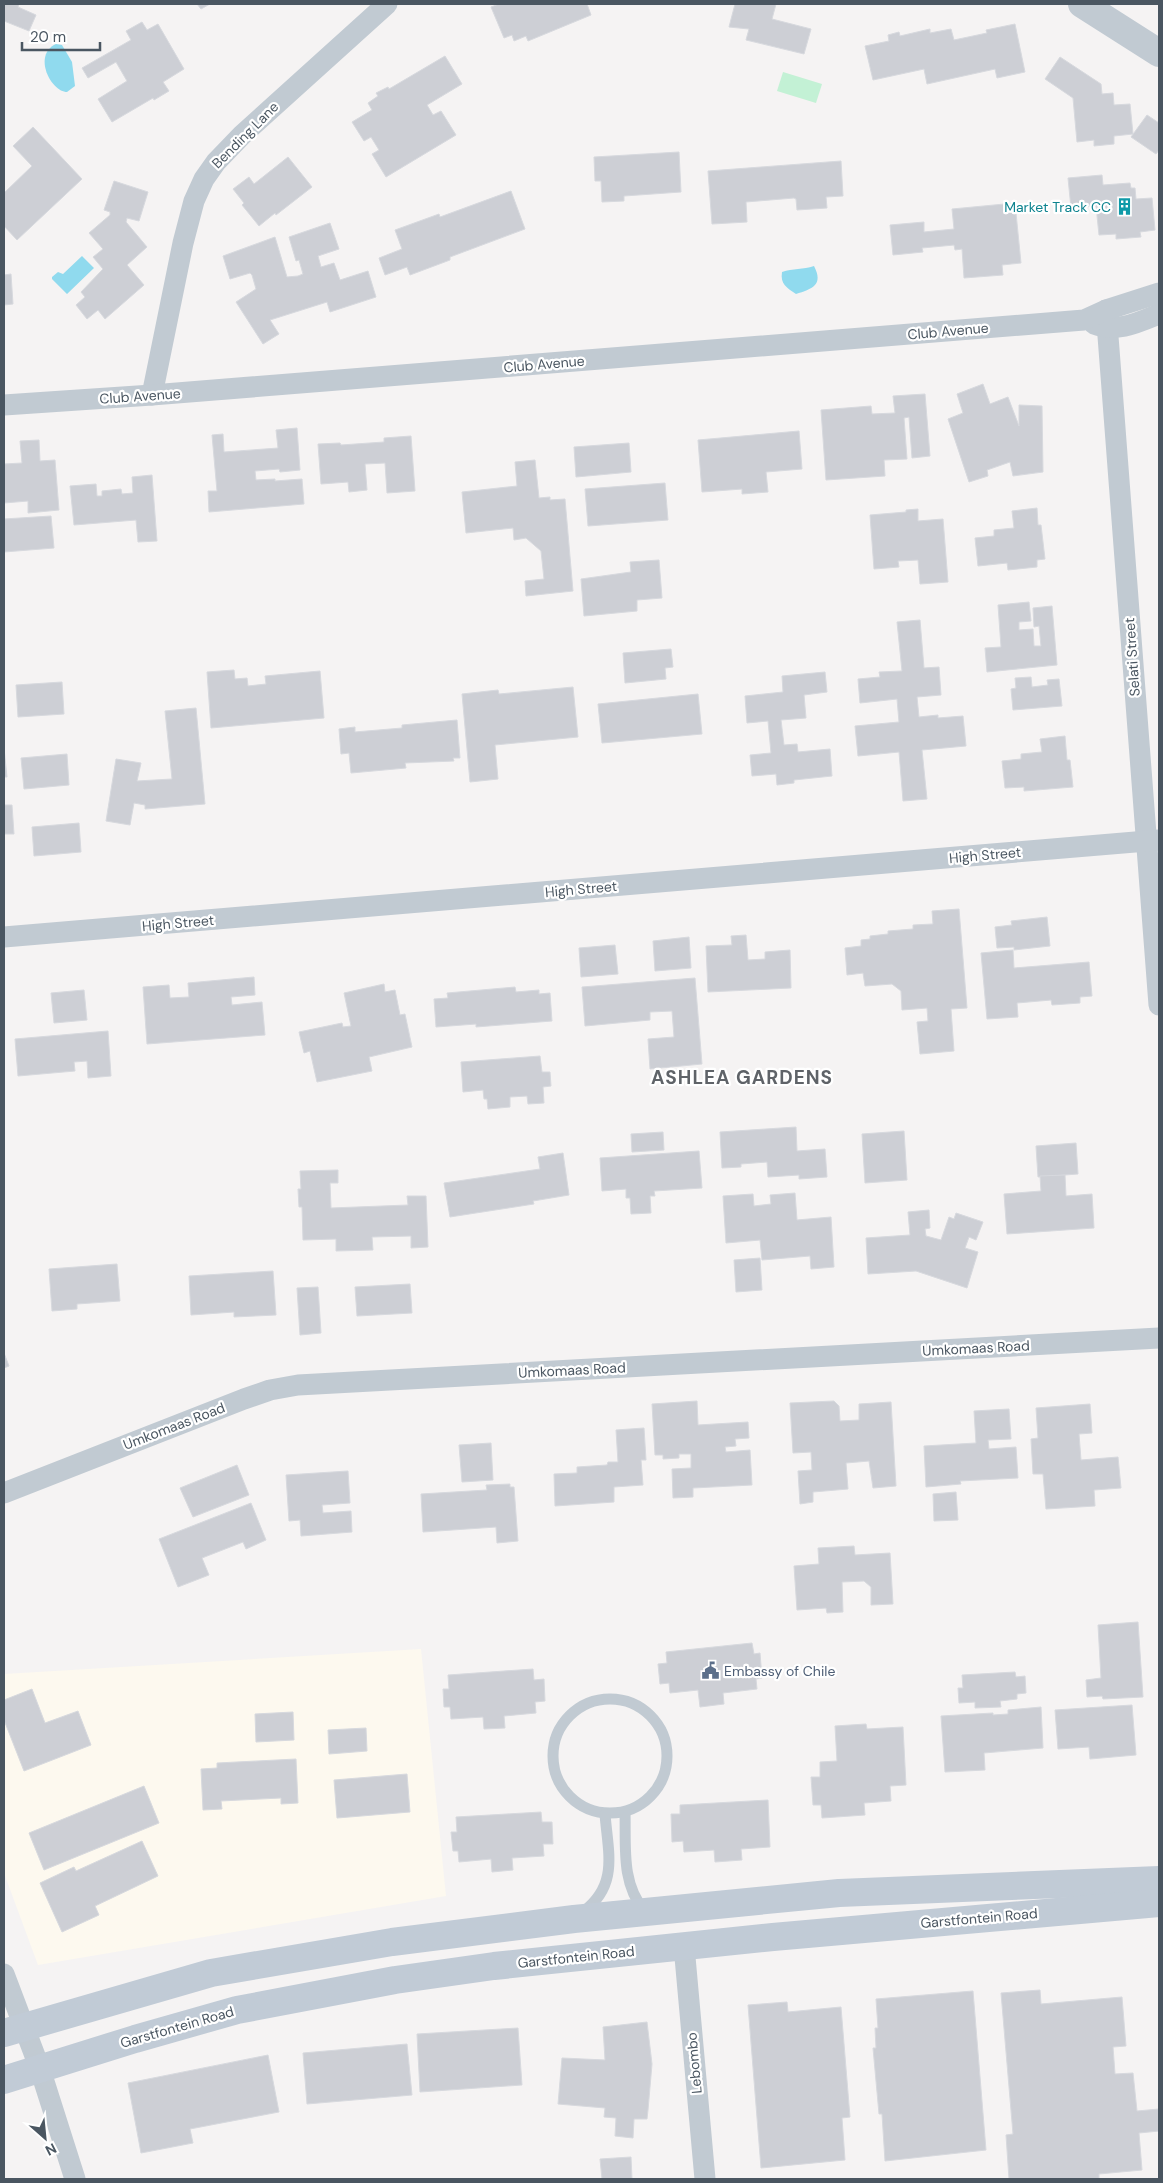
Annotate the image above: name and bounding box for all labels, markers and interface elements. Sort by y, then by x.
scale bar [22,20,100,52]
text: 20 m [30,27,66,47]
street label: Bending Lane [208,98,282,172]
building icon: Market Track CC [1115,197,1135,217]
place label: Market Track CC [1004,198,1111,216]
street label: Club Avenue [907,318,989,344]
street label: Club Avenue [503,351,585,377]
street label: Club Avenue [99,384,181,408]
street label: Selati Street [1120,617,1144,697]
street label: High Street [948,843,1022,867]
street label: High Street [544,877,618,901]
street label: High Street [141,911,215,935]
district label: ASHLEA GARDENS [651,1065,833,1090]
street label: Umkomaas Road [922,1336,1030,1360]
street label: Umkomaas Road [518,1358,626,1382]
street label: Umkomaas Road [121,1398,227,1454]
public building icon: Embassy of Chile [700,1661,720,1681]
place label: Embassy of Chile [724,1662,835,1680]
street label: Garstfontein Road [920,1904,1038,1932]
street label: Garstfontein Road [517,1942,635,1972]
street label: Garstfontein Road [118,2002,236,2052]
street label: Lebombo [682,2032,706,2094]
north arrow [20,2113,70,2163]
text: N [42,2139,60,2160]

